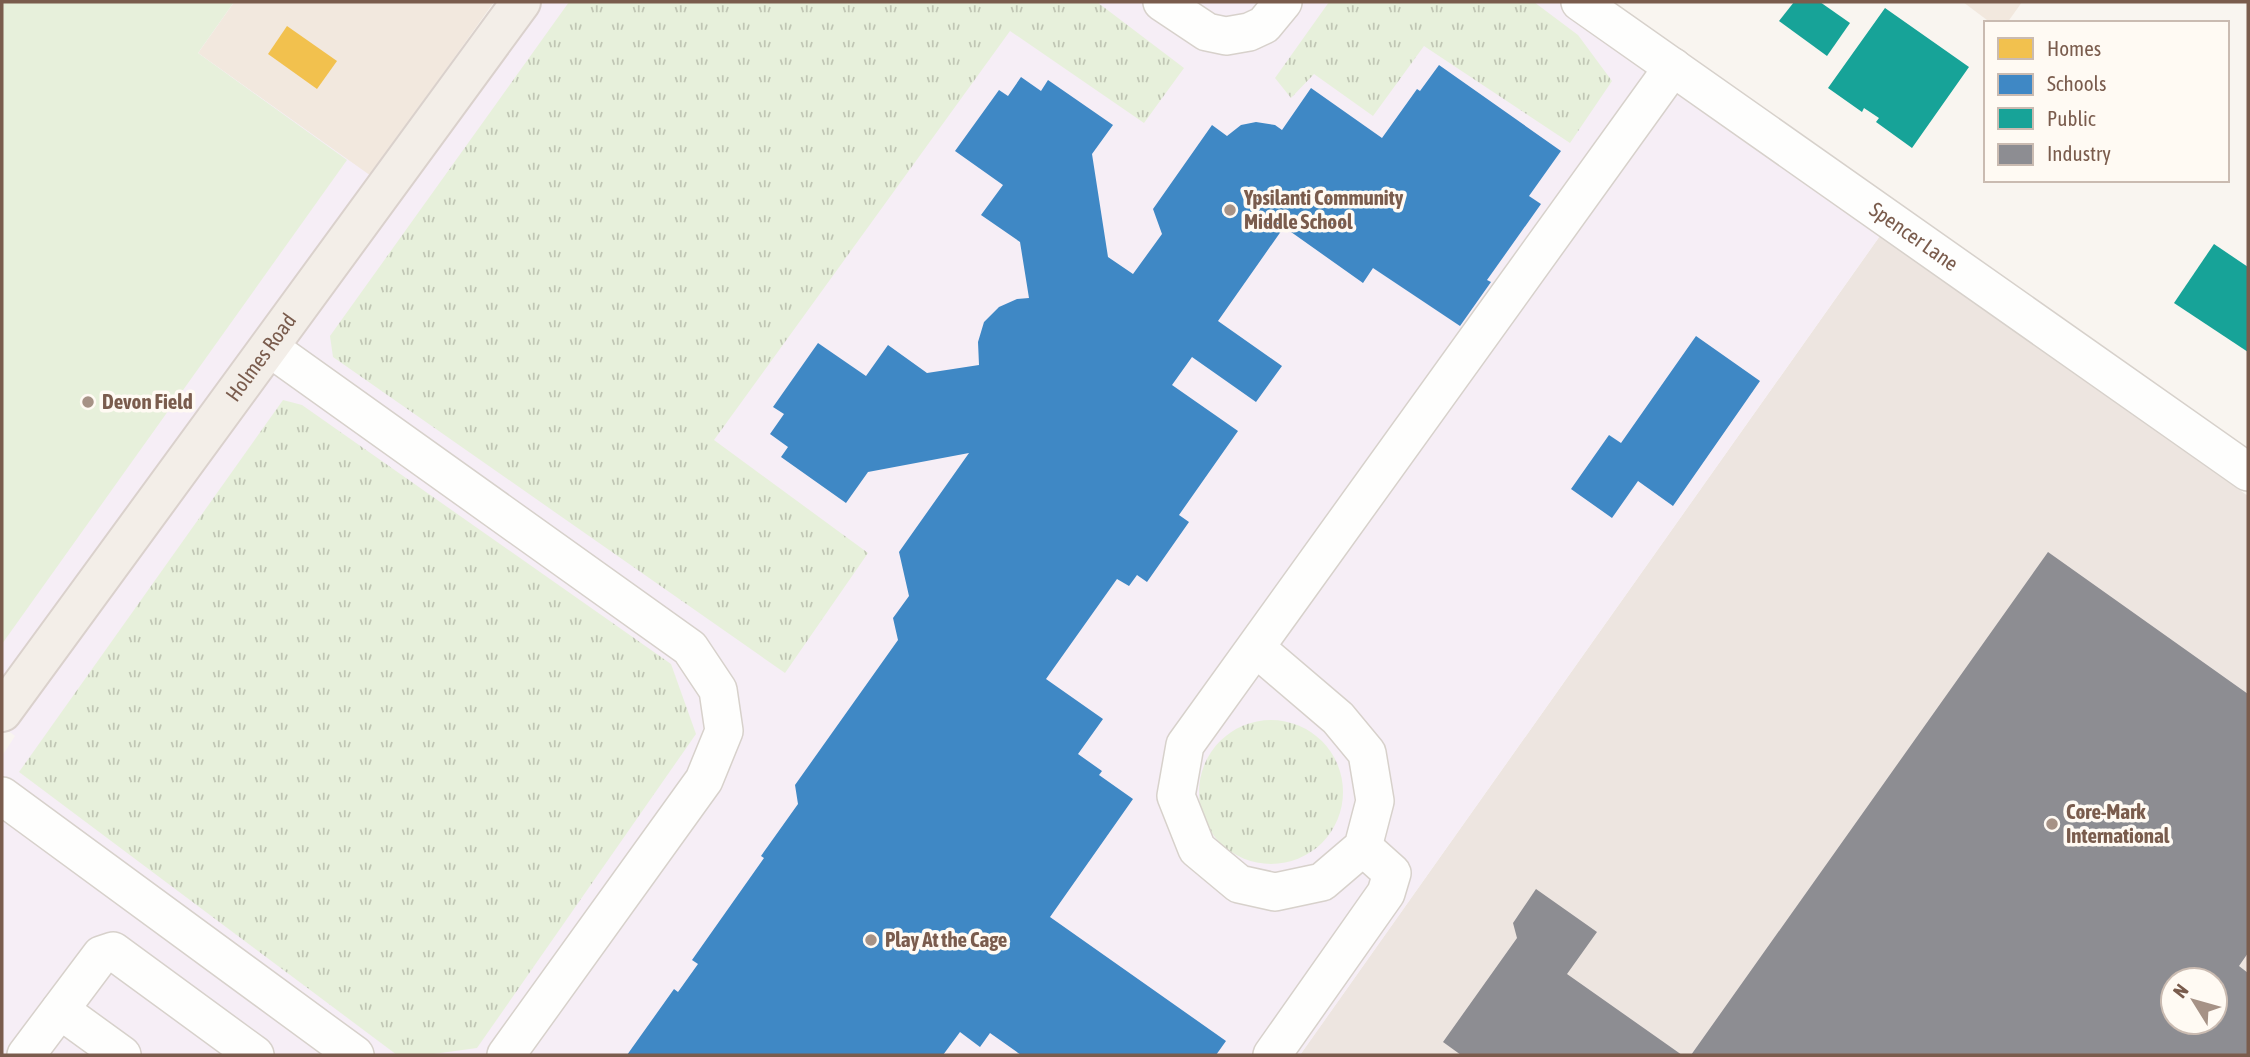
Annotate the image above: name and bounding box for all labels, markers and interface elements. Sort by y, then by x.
legend [1984,21,2229,182]
text: Homes [2047,36,2101,60]
text: Schools [2047,71,2107,95]
text: Public [2047,106,2096,130]
text: Industry [2047,141,2111,165]
place label: Ypsilanti Community Middle School [1243,185,1404,233]
street label: Spencer Lane [1865,197,1963,275]
marker: Ypsilanti Community Middle School [1222,202,1238,218]
street label: Holmes Road [220,308,300,406]
place label: Devon Field [102,389,193,413]
marker: Devon Field [80,394,96,410]
place label: Core-Mark International [2066,799,2170,847]
marker: Core-Mark International [2044,816,2060,832]
place label: Play At the Cage [885,927,1007,951]
marker: Play At the Cage [863,932,879,948]
north arrow [2159,966,2229,1036]
text: N [2168,980,2193,1002]

